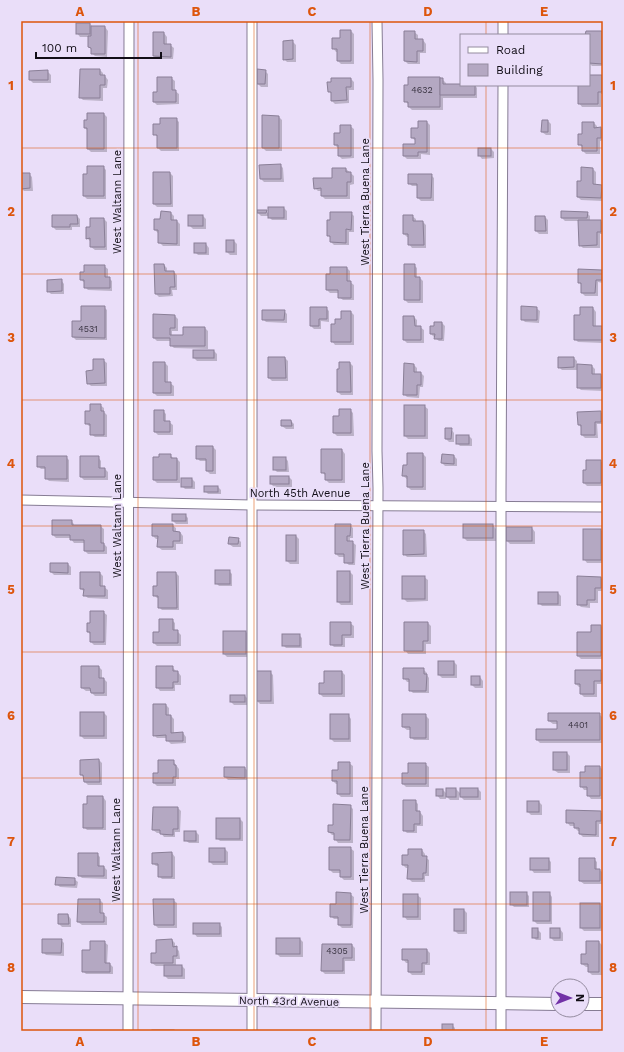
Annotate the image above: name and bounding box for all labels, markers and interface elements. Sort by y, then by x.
text: A [76,4,85,19]
text: B [192,4,201,19]
text: C [308,4,317,19]
text: D [423,4,433,19]
text: E [540,4,548,19]
scale bar [36,34,161,60]
legend [460,34,590,86]
text: 100 m [42,41,77,55]
text: Road [496,43,525,57]
text: Building [496,63,543,77]
text: 1 [8,78,14,93]
text: 1 [610,78,616,93]
house number: 4632 [411,85,433,95]
street label: West Tierra Buena Lane [359,138,372,266]
street label: West Waltann Lane [111,150,124,254]
text: 2 [7,204,15,219]
text: 2 [609,204,617,219]
house number: 4531 [78,324,98,334]
text: 3 [7,330,15,345]
text: 3 [609,330,617,345]
text: 4 [7,456,16,471]
text: 4 [609,456,618,471]
street label: West Tierra Buena Lane [359,462,372,590]
street label: West Waltann Lane [111,474,124,578]
street label: North 45th Avenue [250,487,350,500]
text: 5 [7,582,15,597]
text: 5 [609,582,617,597]
text: 6 [7,708,15,723]
text: 6 [609,708,617,723]
house number: 4401 [568,720,588,730]
street label: West Tierra Buena Lane [358,786,371,914]
street label: West Waltann Lane [110,798,123,902]
text: 7 [7,834,15,849]
text: 7 [609,834,617,849]
house number: 4305 [326,946,348,956]
text: 8 [7,960,15,975]
text: 8 [609,960,617,975]
north arrow [550,978,590,1018]
street label: North 43rd Avenue [239,994,339,1009]
text: N [573,994,586,1002]
text: A [76,1034,85,1049]
text: B [192,1034,201,1049]
text: C [308,1034,317,1049]
text: D [423,1034,433,1049]
text: E [540,1034,548,1049]

